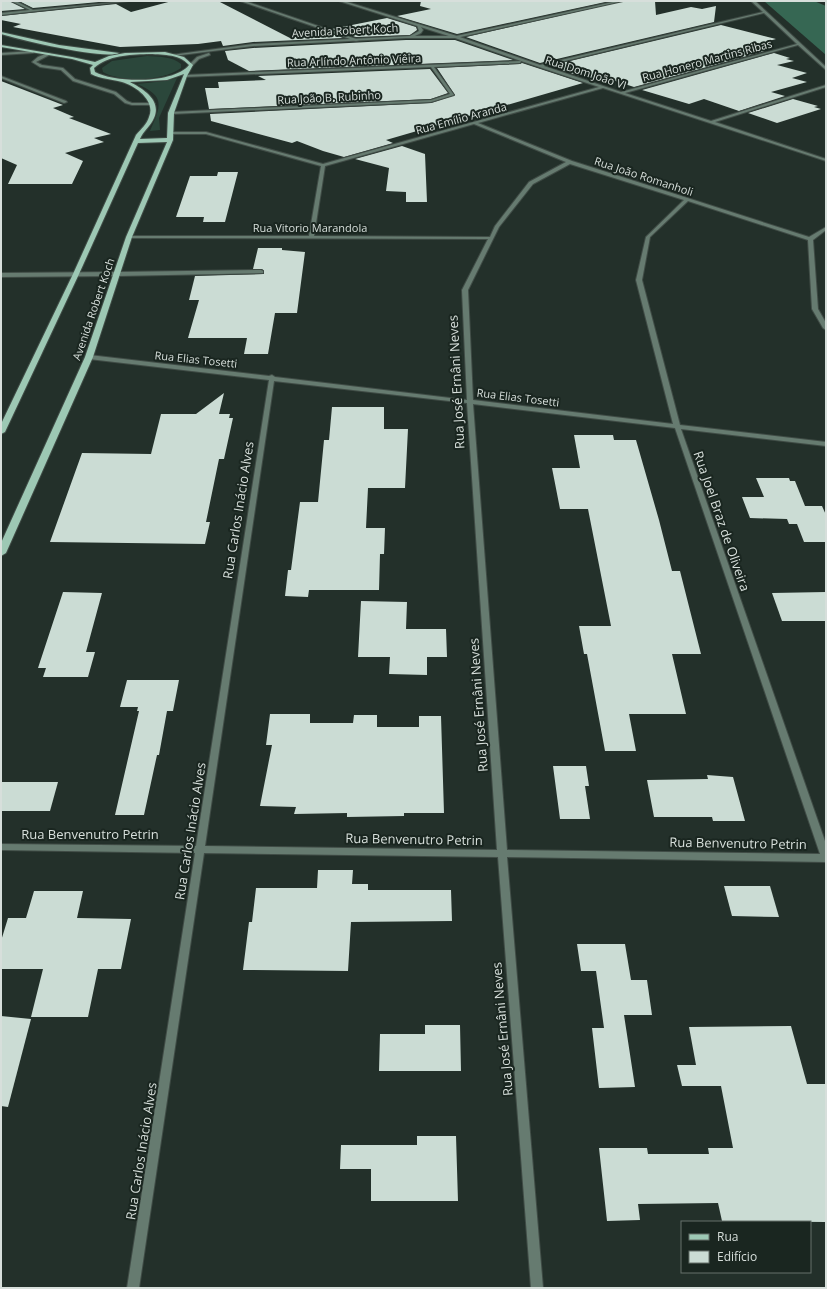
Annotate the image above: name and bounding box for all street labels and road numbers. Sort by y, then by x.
street label: Avenida Robert Koch [291,20,399,40]
street label: Rua Honero Martins Ribas [640,35,774,85]
street label: Rua Arlíndo Antônio Viêira [286,50,422,70]
street label: Rua Dom João VI [543,52,629,92]
street label: Rua João B. Rubinho [277,87,382,107]
street label: Rua Emílio Aranda [414,99,508,137]
street label: Rua João Romanholi [593,153,695,199]
street label: Rua Vitorio Marandola [253,220,367,235]
street label: Avenida Robert Koch [69,256,117,362]
street label: Rua José Ernâni Neves [443,315,469,449]
street label: Rua Elias Tosetti [154,347,238,371]
street label: Rua Elias Tosetti [476,384,560,410]
street label: Rua Carlos Inácio Alves [218,440,258,580]
street label: Rua Joel Braz de Oliveira [690,448,754,594]
street label: Rua José Ernâni Neves [464,637,492,773]
street label: Rua Carlos Inácio Alves [170,761,210,901]
street label: Rua Benvenutro Petrin [21,825,159,843]
street label: Rua Benvenutro Petrin [345,829,483,849]
street label: Rua Benvenutro Petrin [669,833,807,853]
street label: Rua José Ernâni Neves [487,961,517,1097]
street label: Rua Carlos Inácio Alves [121,1081,161,1221]

